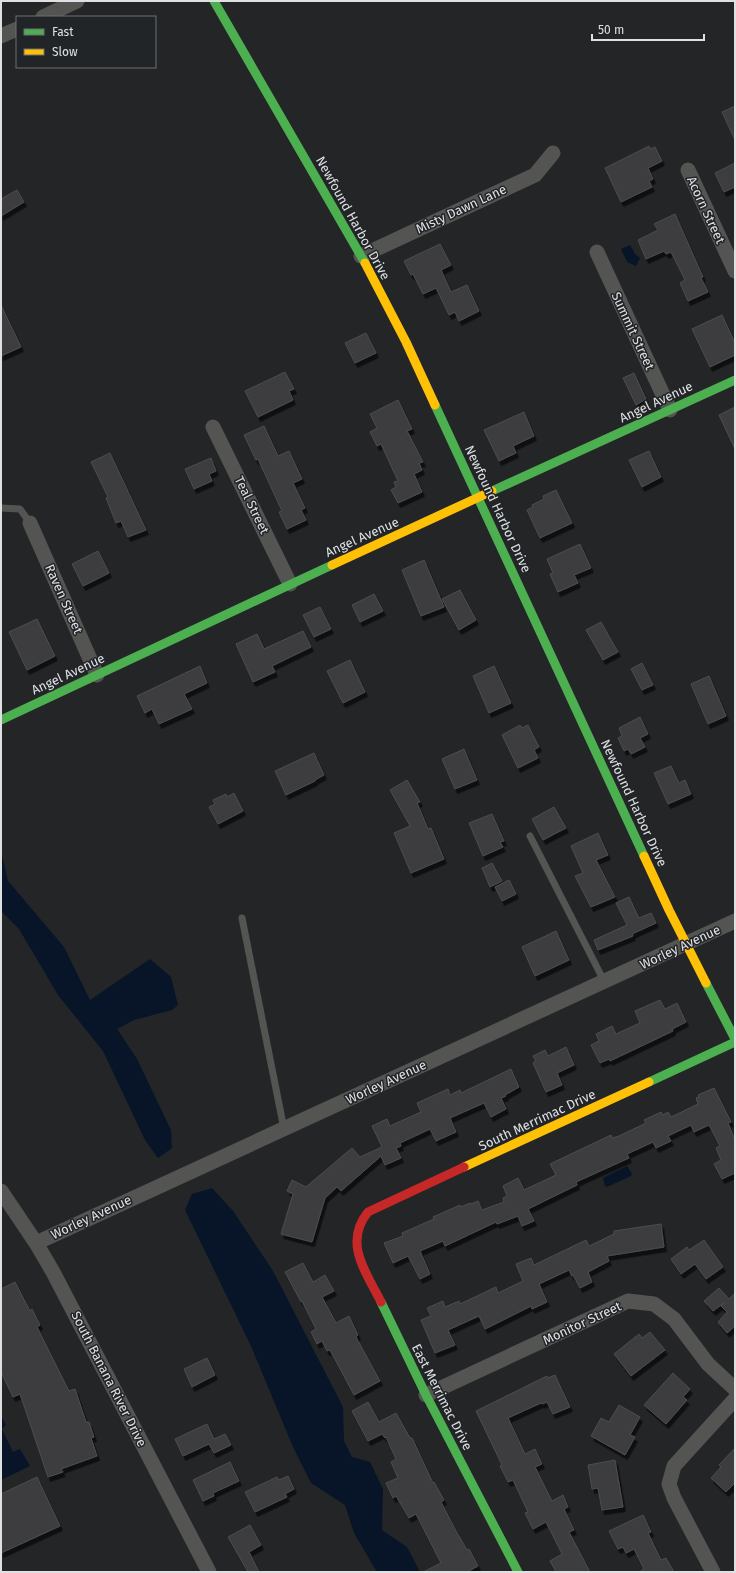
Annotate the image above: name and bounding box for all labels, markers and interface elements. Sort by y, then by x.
legend [16,16,156,68]
scale bar [592,16,704,42]
text: 50 m [598,23,624,37]
text: Fast [52,25,74,39]
text: Slow [52,45,78,59]
street label: Newfound Harbor Drive [313,154,393,282]
street label: Acorn Street [684,174,728,246]
street label: Misty Dawn Lane [413,181,509,237]
street label: Summit Street [608,290,658,373]
street label: Angel Avenue [617,378,695,426]
street label: Newfound Harbor Drive [462,443,534,575]
street label: Teal Street [232,474,273,537]
street label: Angel Avenue [323,514,401,560]
street label: Raven Street [42,562,86,636]
street label: Angel Avenue [29,650,107,698]
street label: Newfound Harbor Drive [598,737,670,869]
street label: Worley Avenue [637,922,723,972]
street label: Worley Avenue [343,1057,429,1107]
street label: South Merrimac Drive [476,1086,598,1154]
street label: Worley Avenue [48,1192,134,1242]
street label: Monitor Street [540,1298,624,1348]
street label: South Banana River Drive [68,1309,150,1449]
street label: East Merrimac Drive [409,1341,475,1453]

